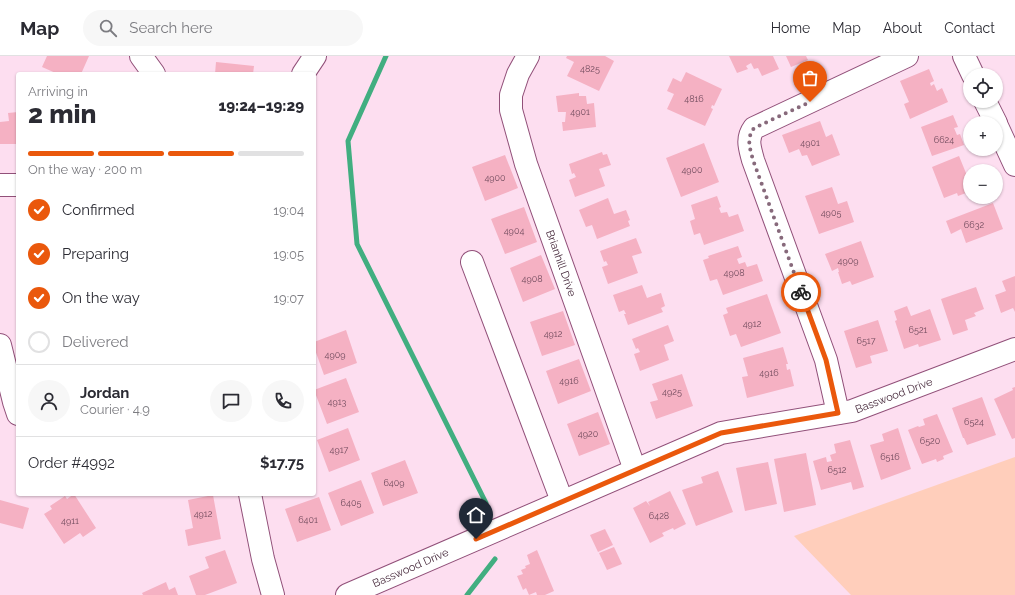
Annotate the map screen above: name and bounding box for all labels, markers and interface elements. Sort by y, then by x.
search box [83,10,363,46]
text: Map [20,17,59,39]
icon: search [97,17,119,39]
text: Search here [129,19,213,37]
text: Home [771,20,810,36]
text: Map [832,20,861,36]
text: About [883,20,922,36]
text: Contact [944,20,995,36]
pin [793,61,827,102]
house number: 4825 [580,64,600,74]
icon: bag [799,67,821,89]
map controls [963,68,1003,204]
button: locate [963,68,1003,108]
text: Arriving in [28,84,88,99]
house number: 4816 [684,94,704,104]
text: 19:24–19:29 [218,97,304,115]
text: 2 min [28,99,96,129]
house number: 4901 [570,107,590,117]
button: + [963,116,1003,156]
house number: 6624 [934,135,954,145]
house number: 4901 [800,138,820,148]
text: On the way · 200 m [28,162,142,177]
button: − [963,164,1003,204]
house number: 4900 [681,165,703,175]
house number: 4900 [484,173,506,183]
icon: check [28,199,50,221]
text: Confirmed [62,201,135,219]
text: 19:04 [273,203,304,218]
house number: 4905 [821,208,841,218]
house number: 6632 [964,220,984,230]
house number: 4904 [504,226,524,236]
street label: Brianhill Drive [544,228,579,299]
icon: check [28,243,50,265]
text: Preparing [62,245,129,263]
text: 19:05 [273,247,304,262]
house number: 4909 [838,256,858,266]
house number: 4908 [723,268,745,278]
courier [781,272,821,312]
house number: 4908 [521,274,543,284]
icon: bike [790,281,812,303]
icon: check [28,287,50,309]
text: On the way [62,289,140,307]
text: 19:07 [274,291,304,306]
house number: 4912 [743,319,762,329]
house number: 6521 [909,325,928,335]
house number: 4912 [544,329,563,339]
text: Delivered [62,333,129,351]
house number: 6517 [857,336,876,346]
house number: 4909 [325,350,345,360]
house number: 4916 [759,368,779,378]
street label: Basswood Drive [853,374,935,416]
house number: 4916 [559,376,579,386]
button: person [28,380,70,422]
button: chat [210,380,252,422]
button: phone [262,380,304,422]
text: Jordan [80,384,129,402]
house number: 4925 [662,387,682,397]
house number: 4913 [328,397,347,407]
text: Courier · 4.9 [80,402,150,417]
house number: 6524 [964,417,984,427]
house number: 4920 [578,429,599,439]
house number: 6520 [920,436,941,446]
house number: 4917 [330,445,349,455]
house number: 6516 [880,452,900,462]
text: Order #4992 [28,454,115,472]
text: $17.75 [260,454,304,472]
house number: 6512 [828,465,847,475]
house number: 6409 [383,478,405,488]
house number: 6405 [341,498,361,508]
pin [459,498,493,539]
icon: home [465,504,487,526]
house number: 4912 [194,509,213,519]
house number: 6428 [649,511,669,521]
house number: 6401 [298,515,318,525]
house number: 4911 [61,516,79,526]
street label: Basswood Drive [370,545,451,590]

